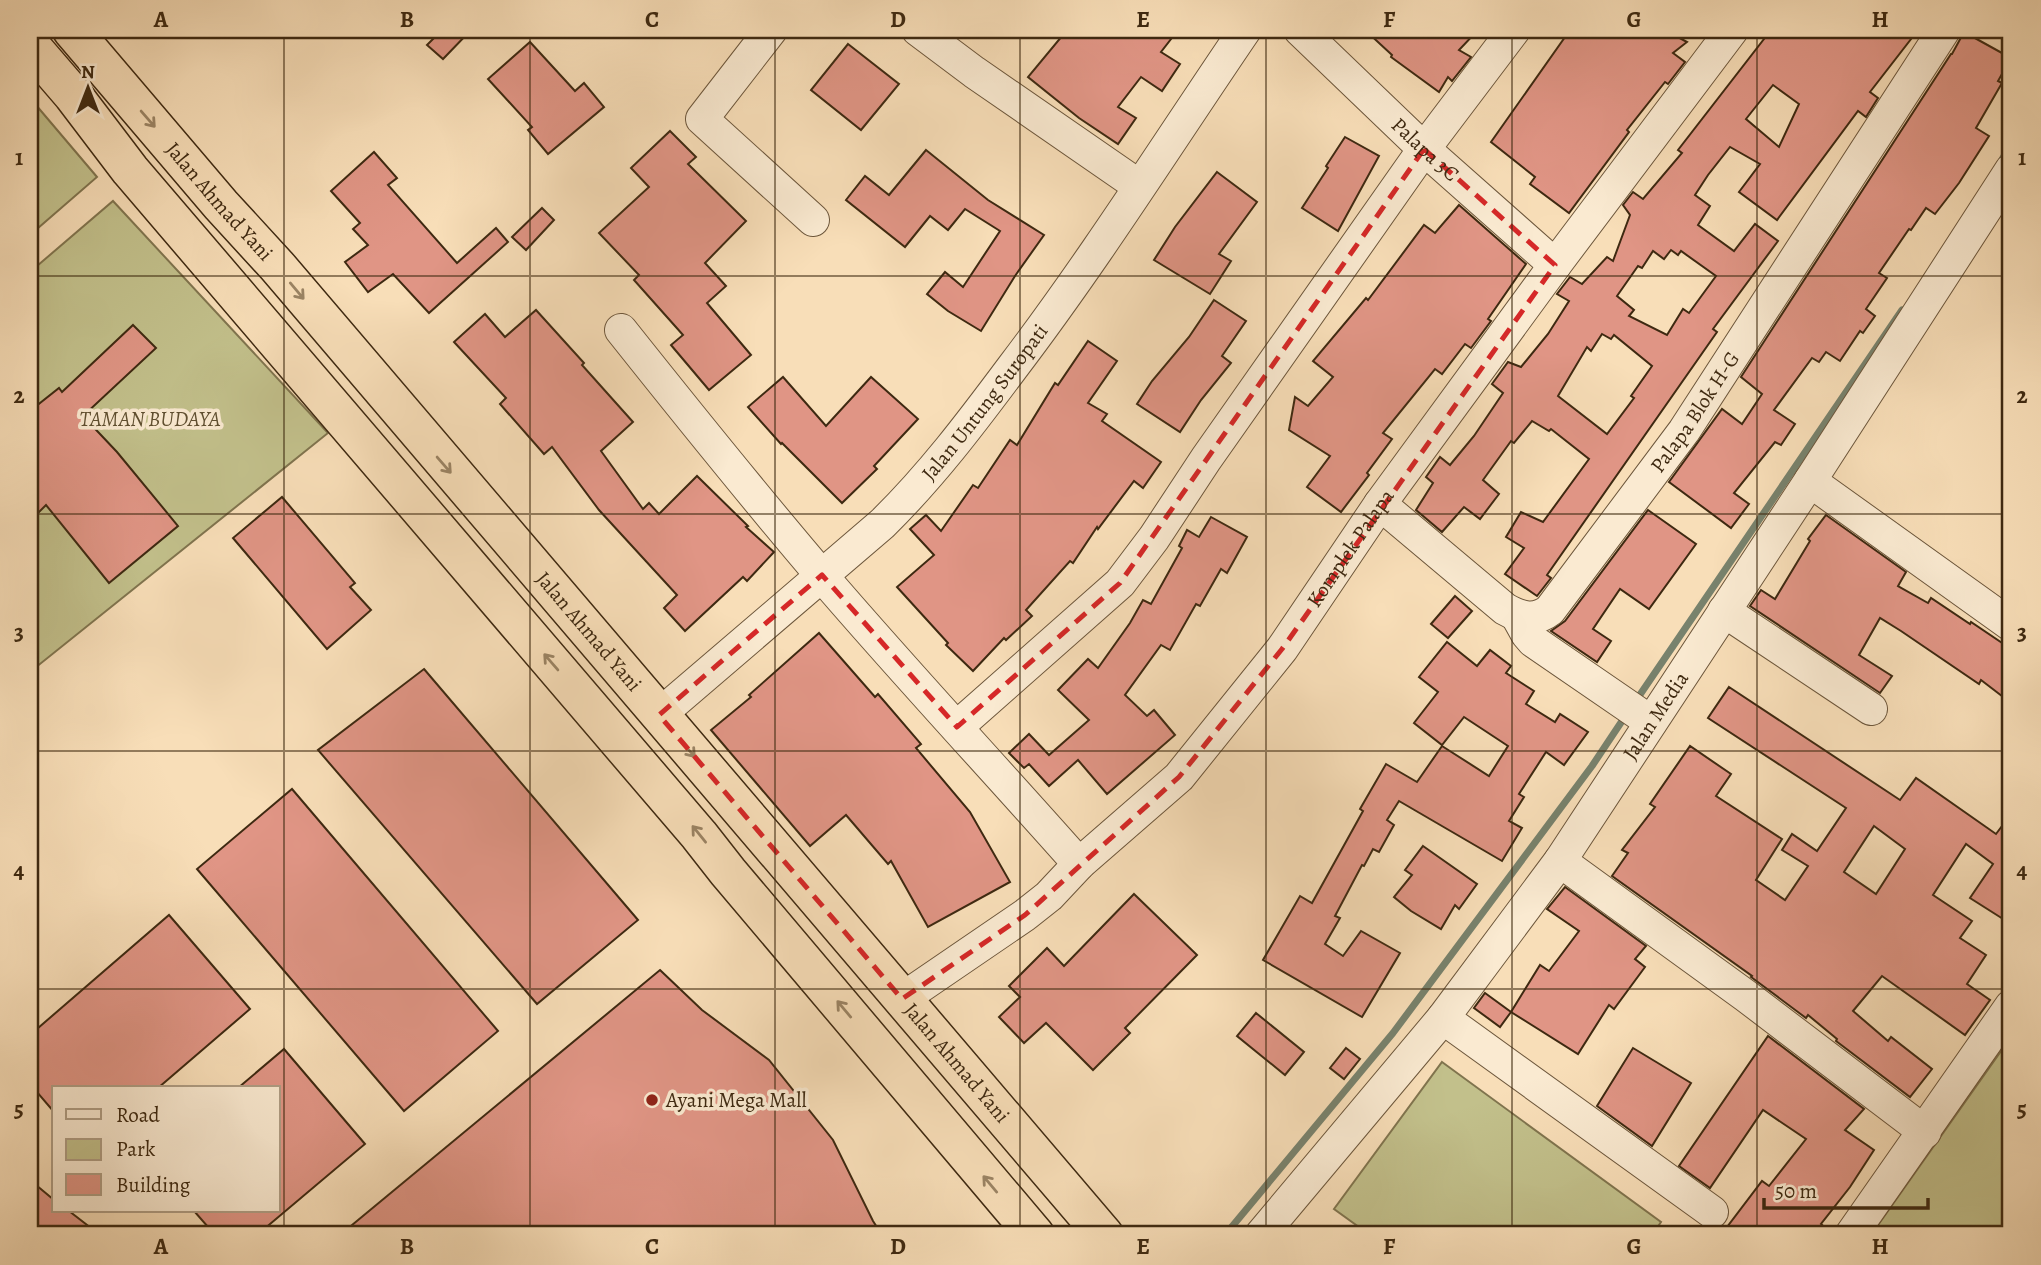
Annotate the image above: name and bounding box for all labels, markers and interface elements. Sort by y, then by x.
text: A [153,4,169,35]
text: B [400,4,414,35]
text: C [645,4,659,35]
text: D [890,4,906,35]
text: E [1136,4,1150,35]
text: F [1383,4,1396,35]
text: G [1626,4,1642,35]
text: H [1871,4,1889,35]
north arrow [52,52,122,122]
text: N [81,59,95,85]
one-way arrow [140,110,156,128]
street label: Palapa 3C [1385,111,1465,188]
street label: Jalan Ahmad Yani [159,136,279,267]
text: 1 [15,142,23,173]
text: 1 [2018,142,2026,173]
one-way arrow [289,282,305,300]
street label: Jalan Untung Suropati [915,318,1054,487]
street label: Palapa Blok H-G [1644,346,1746,478]
text: 2 [13,380,25,411]
text: 2 [2016,380,2028,411]
park label: TAMAN BUDAYA [79,405,221,433]
one-way arrow [436,455,452,473]
street label: Komplek Palapa [1300,483,1401,613]
street label: Jalan Ahmad Yani [530,565,648,697]
text: 3 [14,617,24,648]
text: 3 [2017,617,2027,648]
one-way arrow [543,653,559,671]
street label: Jalan Media [1616,666,1695,765]
one-way arrow [680,740,696,758]
one-way arrow [691,826,706,844]
text: 4 [14,855,25,886]
text: 4 [2017,855,2028,886]
street label: Jalan Ahmad Yani [898,997,1016,1129]
one-way arrow [836,1001,852,1019]
legend [52,1086,280,1212]
place label: Ayani Mega Mall [665,1086,807,1114]
marker: Ayani Mega Mall [644,1092,660,1108]
text: 5 [14,1093,24,1124]
text: 5 [2017,1093,2027,1124]
text: Road [116,1101,160,1129]
text: Park [116,1135,156,1163]
scale bar [1764,1167,1929,1211]
text: Building [116,1171,191,1199]
one-way arrow [983,1175,998,1193]
text: 50 m [1775,1177,1817,1205]
text: A [153,1231,169,1262]
text: B [400,1231,414,1262]
text: C [645,1231,659,1262]
text: D [890,1231,906,1262]
text: E [1136,1231,1150,1262]
text: F [1383,1231,1396,1262]
text: G [1626,1231,1642,1262]
text: H [1871,1231,1889,1262]

